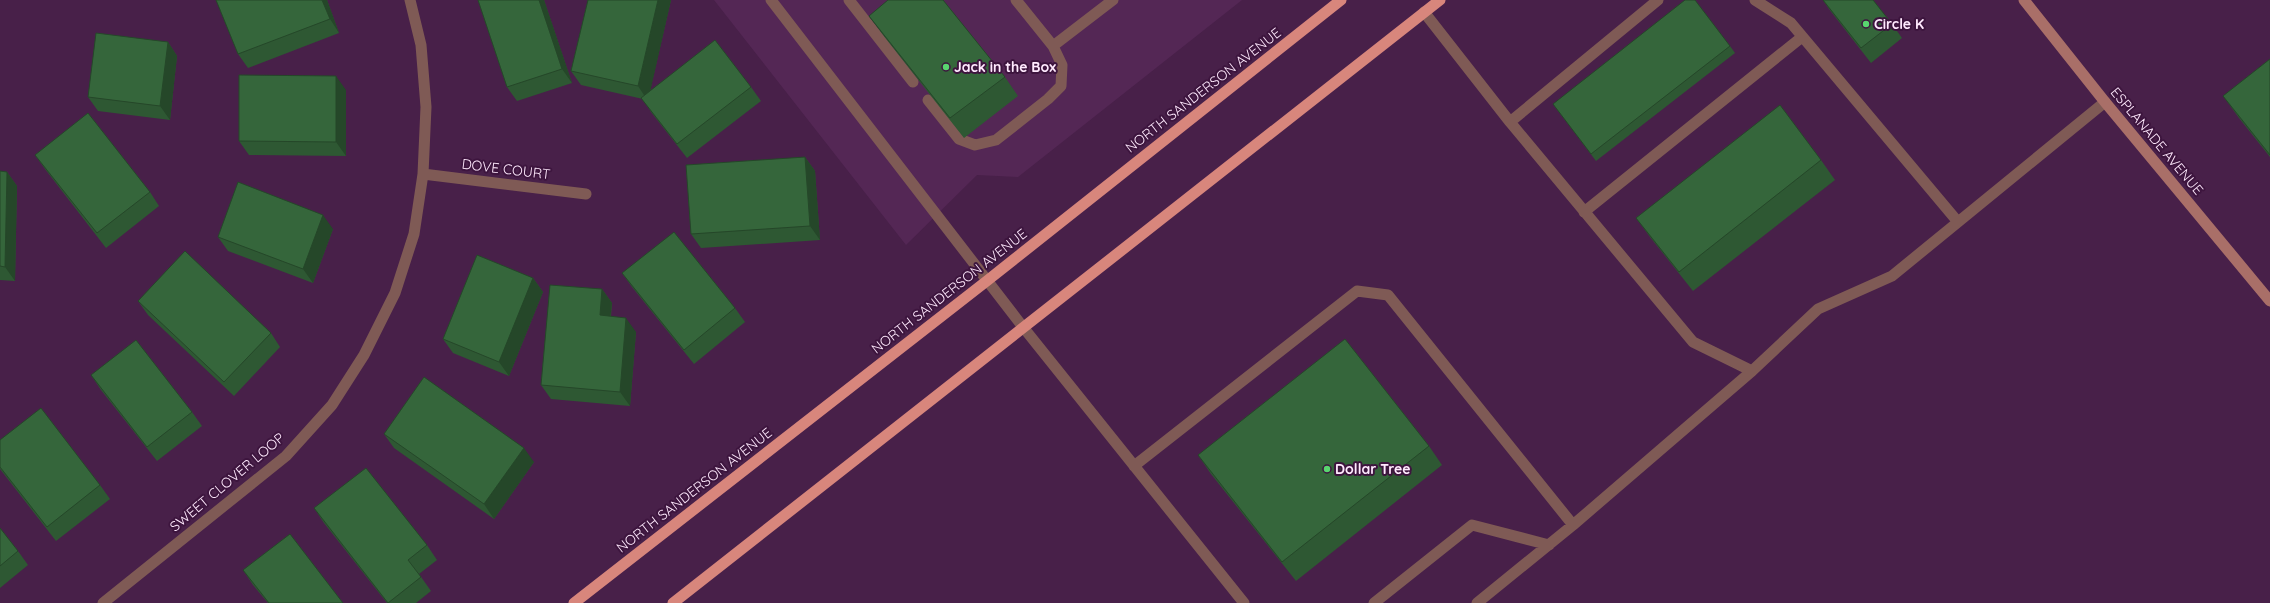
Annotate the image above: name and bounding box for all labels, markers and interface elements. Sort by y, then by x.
place label: Circle K [1874,15,1924,33]
marker: Circle K [1861,19,1871,29]
street label: NORTH SANDERSON AVENUE [1122,24,1285,156]
place label: Jack in the Box [954,58,1056,76]
marker: Jack in the Box [941,62,951,72]
street label: ESPLANADE AVENUE [2107,84,2207,198]
street label: DOVE COURT [461,155,551,183]
street label: NORTH SANDERSON AVENUE [868,225,1031,357]
street label: NORTH SANDERSON AVENUE [613,424,776,556]
street label: SWEET CLOVER LOOP [166,429,288,535]
place label: Dollar Tree [1335,460,1410,478]
marker: Dollar Tree [1322,464,1332,474]

